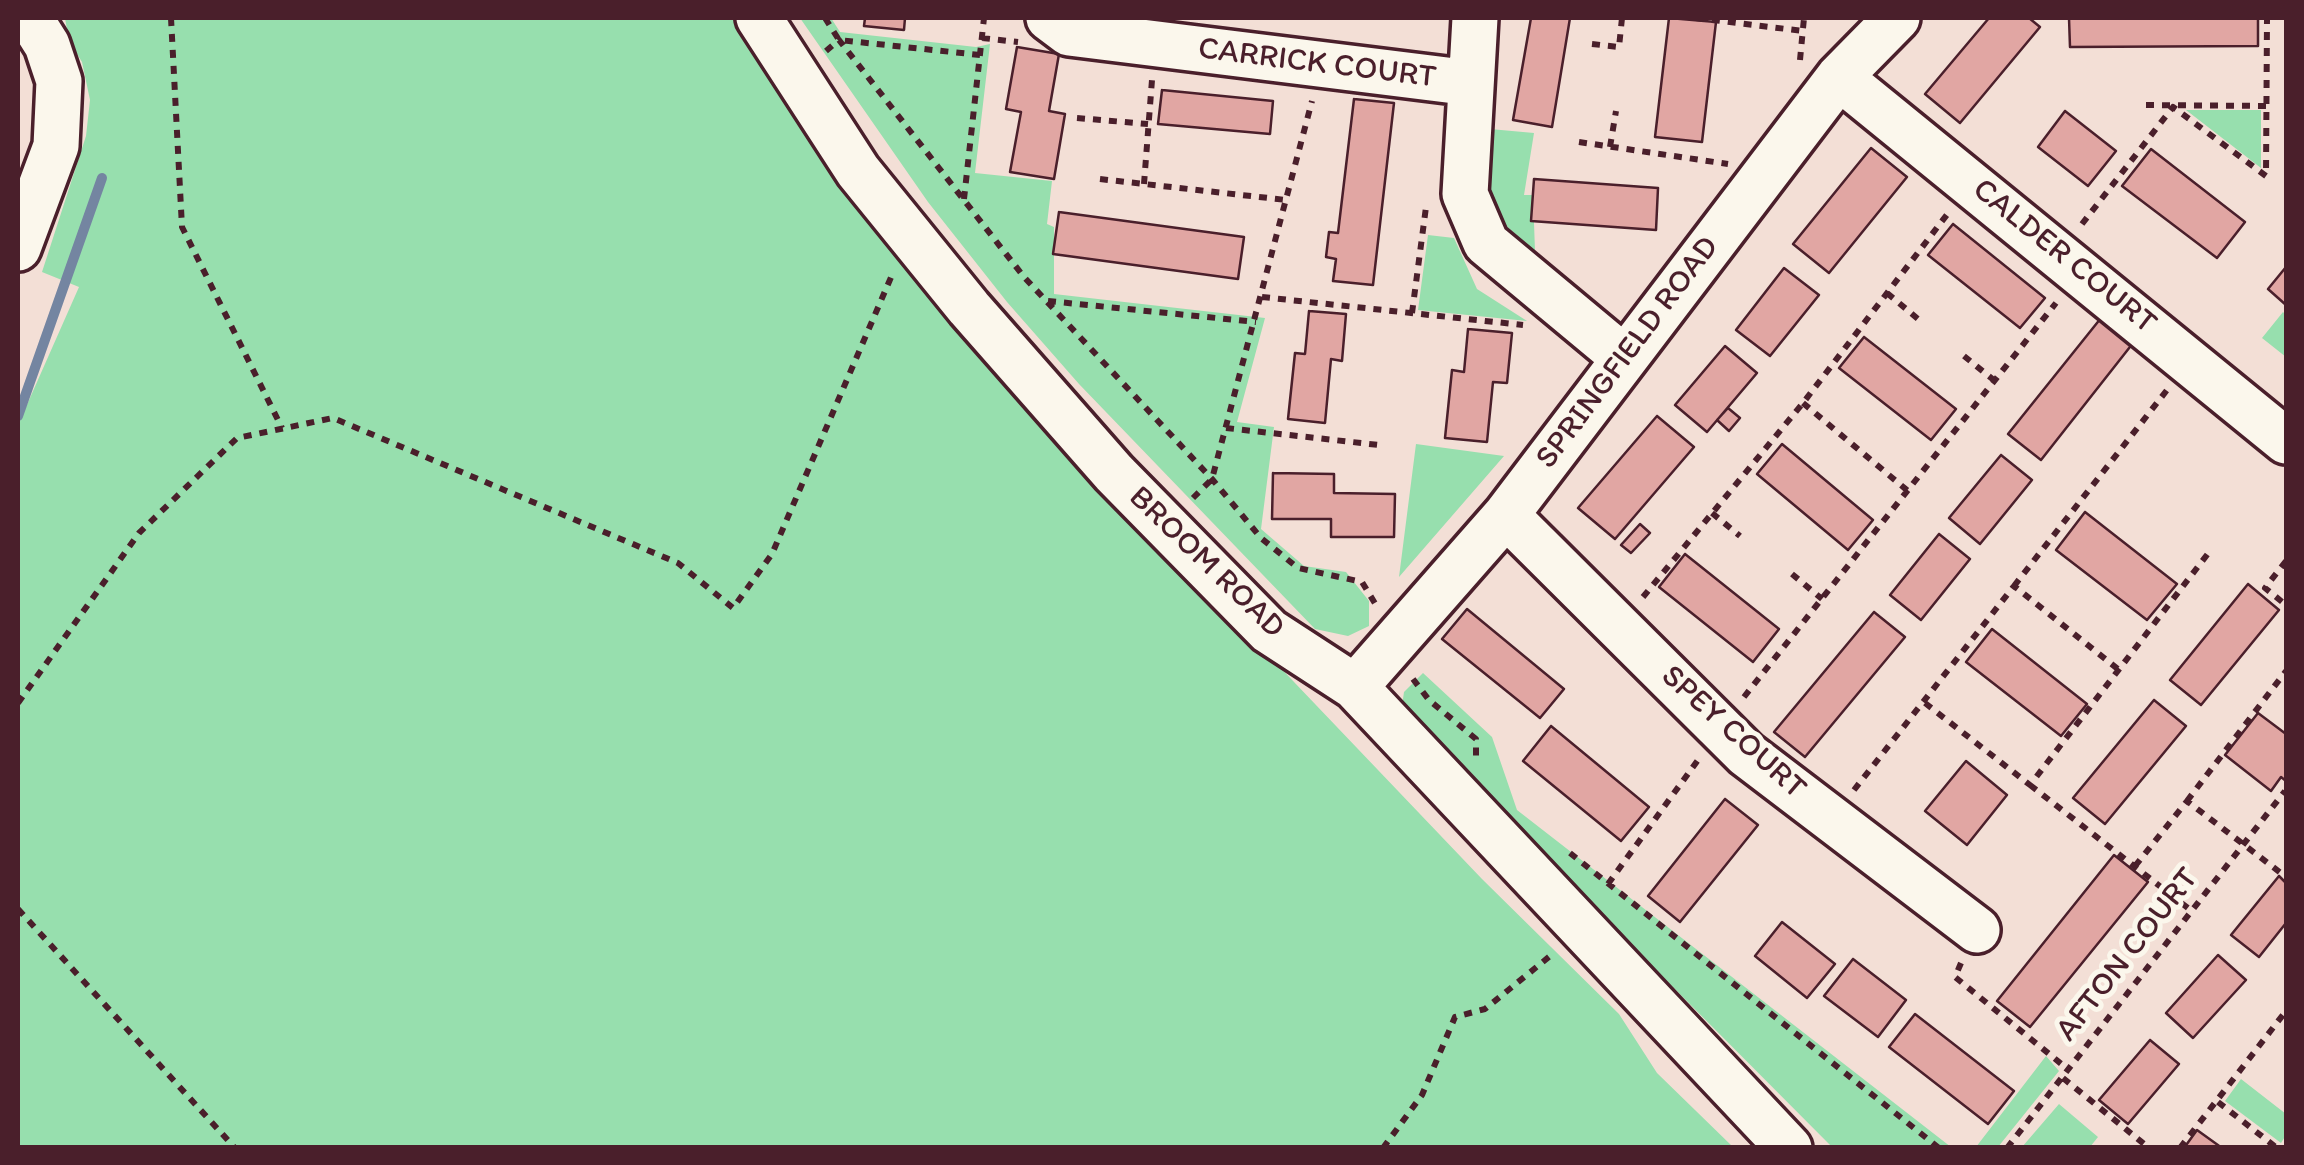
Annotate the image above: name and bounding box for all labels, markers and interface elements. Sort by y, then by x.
street label: CARRICK COURT [1196,30,1438,98]
street label: CALDER COURT [1964,171,2164,343]
street label: SPRINGFIELD ROAD [1528,229,1728,477]
street label: BROOM ROAD [1120,479,1292,647]
street label: SPEY COURT [1652,658,1814,808]
street label: AFTON COURT [2048,861,2208,1049]

